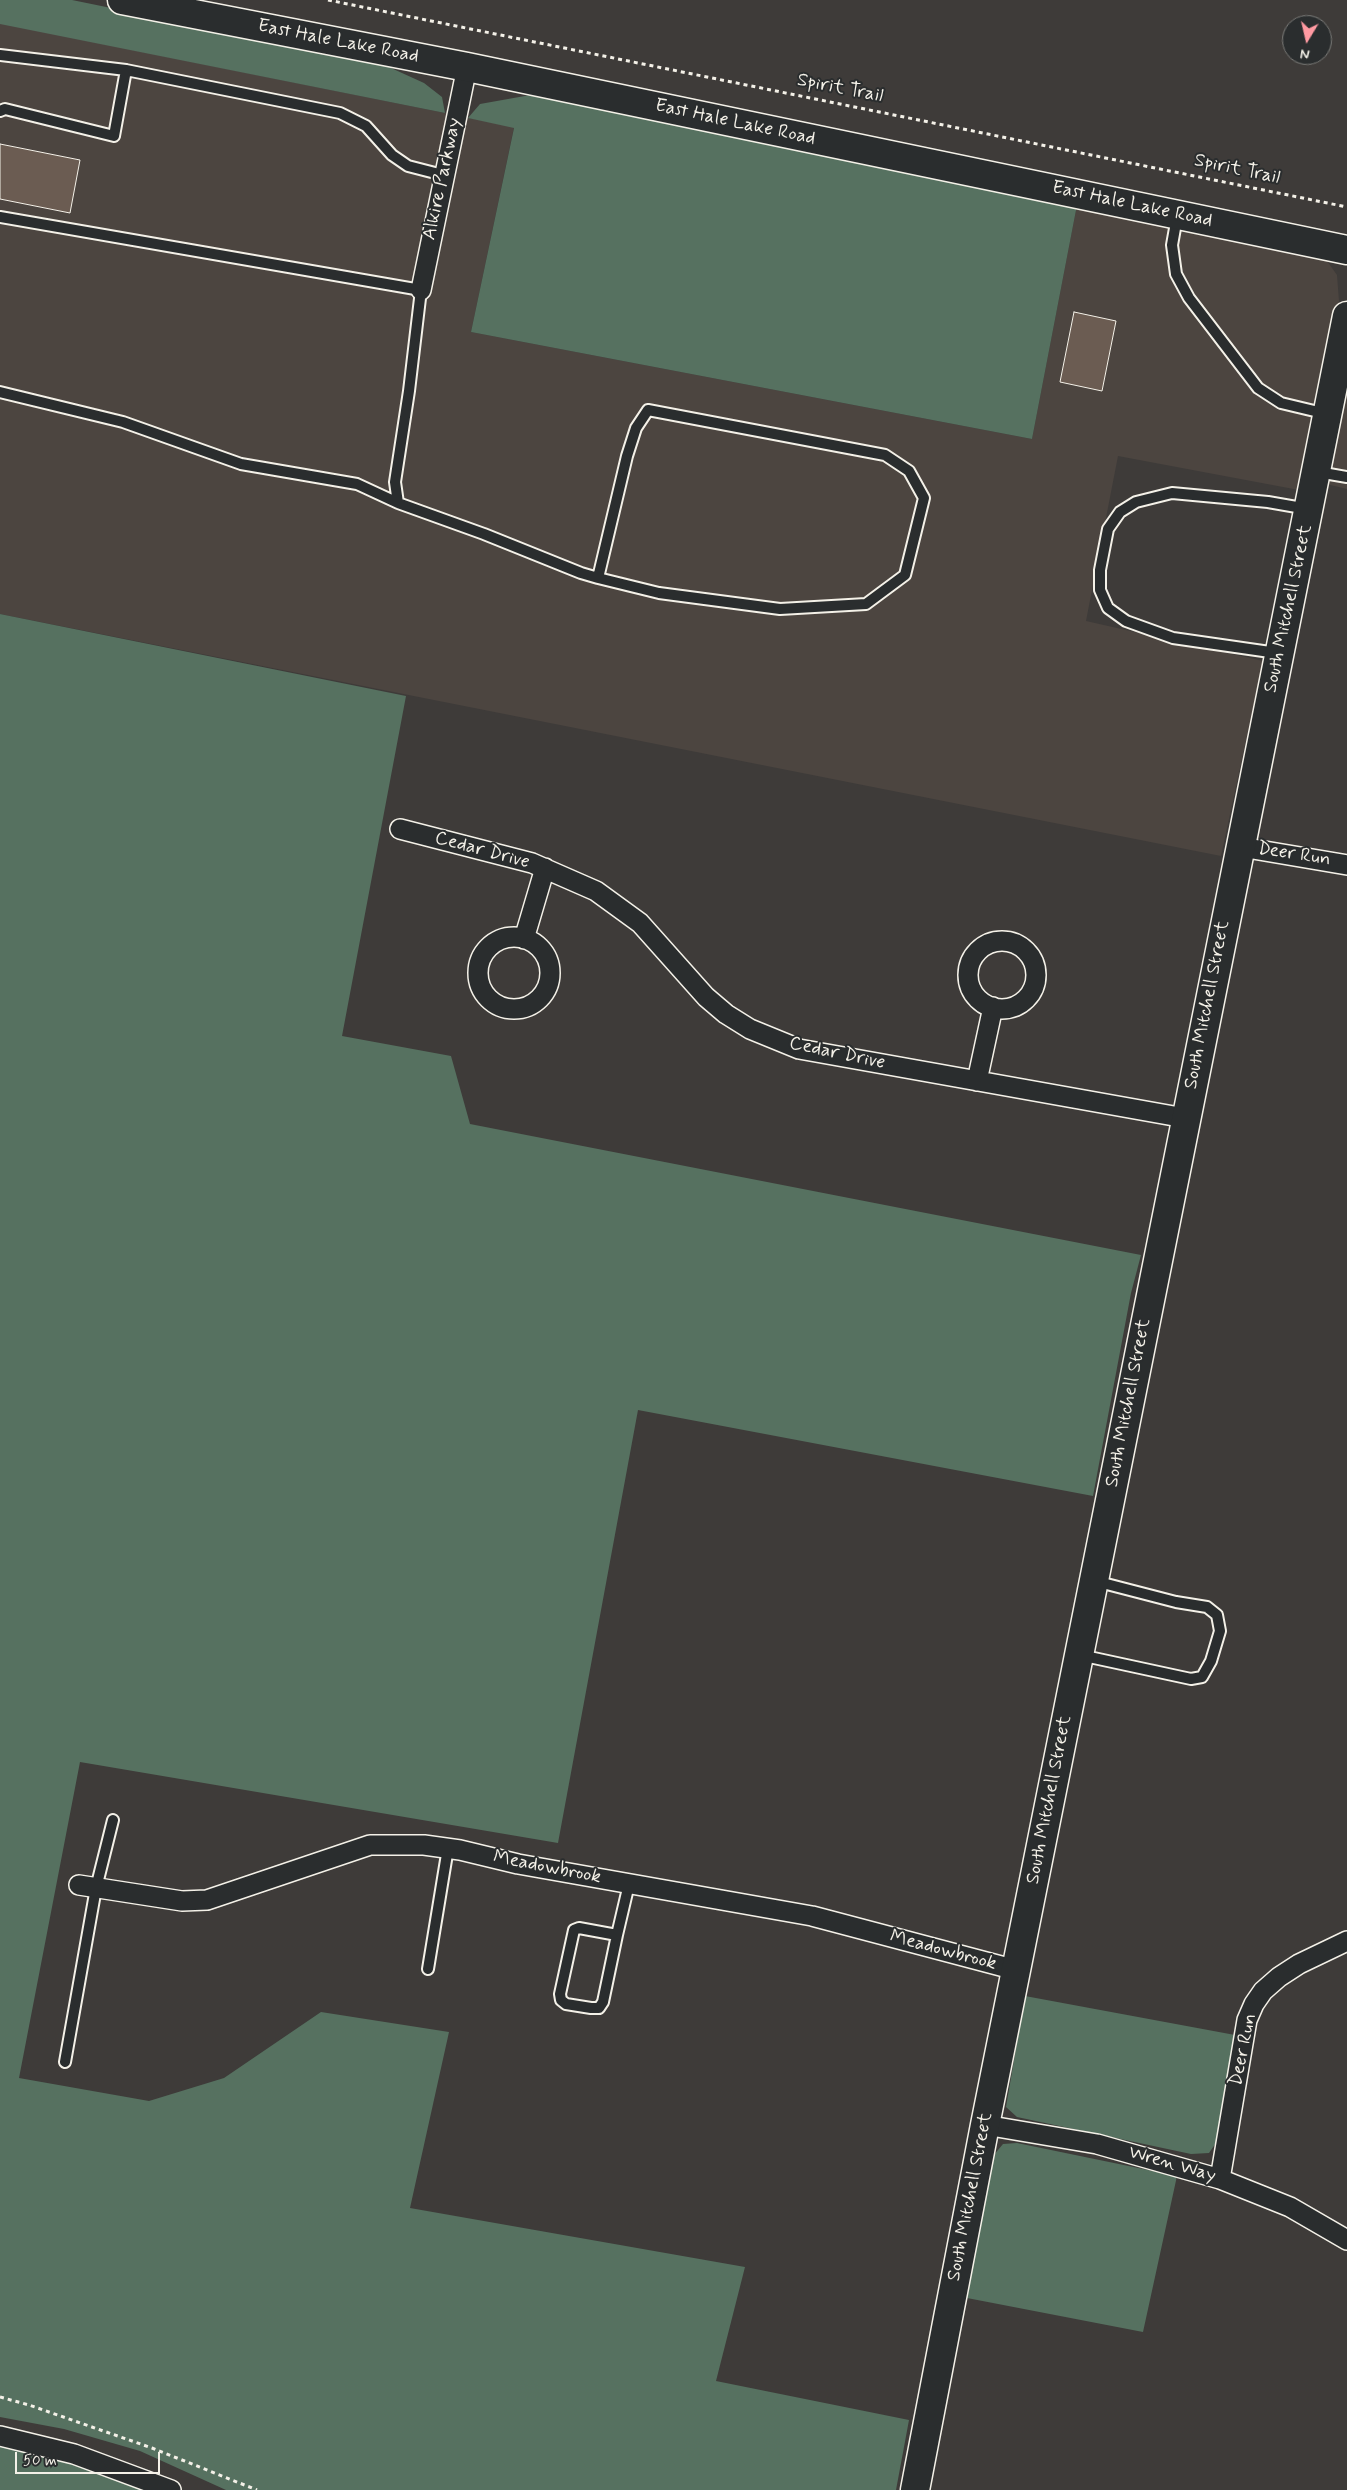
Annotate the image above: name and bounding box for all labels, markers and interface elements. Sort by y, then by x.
street label: East Hale Lake Road [256,15,420,69]
north arrow [1282,15,1332,65]
text: N [1299,44,1311,63]
street label: Spirit Trail [795,69,885,109]
street label: East Hale Lake Road [653,95,817,151]
street label: Alkire Parkway [419,116,467,242]
street label: Spirit Trail [1192,150,1282,190]
street label: East Hale Lake Road [1050,177,1214,233]
street label: South Mitchell Street [1260,523,1318,695]
street label: Cedar Drive [432,827,532,875]
street label: Deer Run [1256,838,1332,872]
street label: South Mitchell Street [1180,919,1236,1091]
street label: Cedar Drive [787,1033,887,1075]
street label: South Mitchell Street [1101,1317,1157,1489]
street label: South Mitchell Street [1022,1714,1078,1886]
street label: Meadowbrook [491,1846,603,1890]
street label: Meadowbrook [887,1926,999,1976]
street label: Deer Run [1225,2012,1263,2088]
street label: South Mitchell Street [943,2111,999,2283]
street label: Wren Way [1126,2142,1218,2188]
scale bar [18,2442,162,2474]
text: 50 m [23,2451,57,2471]

